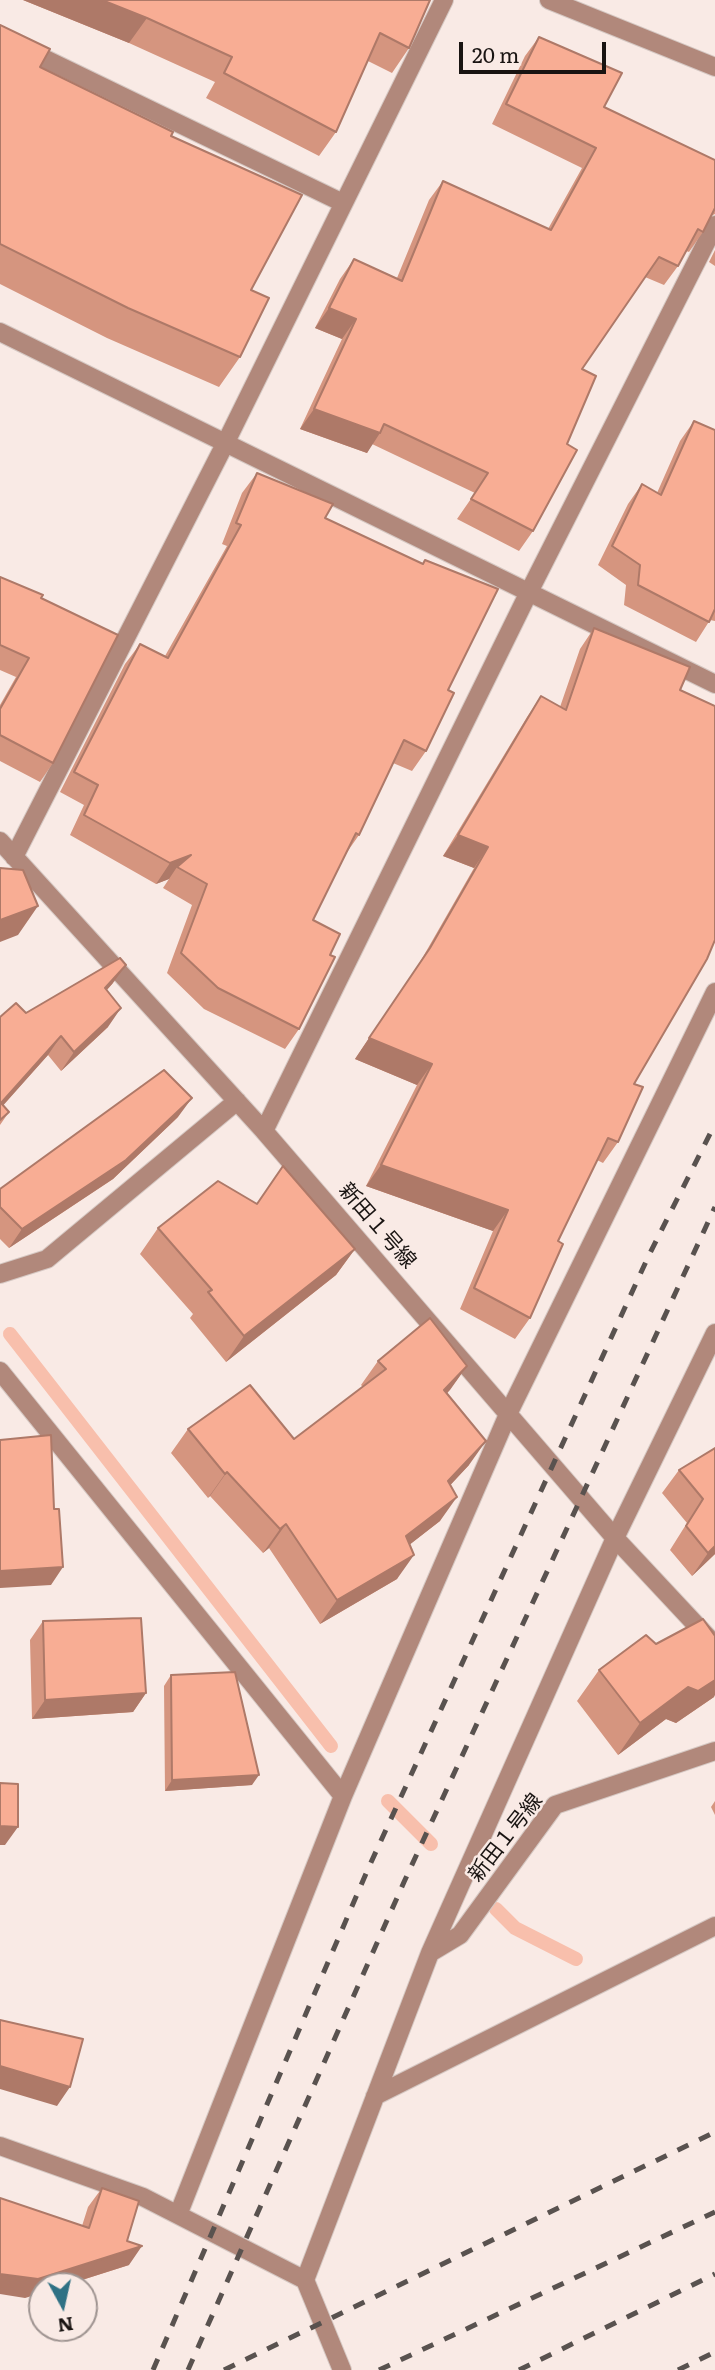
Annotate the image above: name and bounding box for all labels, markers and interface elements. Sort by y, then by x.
scale bar [463,28,610,72]
text: 20 m [472,38,519,69]
street label: 新田１号線 [333,1178,421,1274]
street label: 新田１号線 [464,1789,548,1887]
north arrow [28,2272,98,2342]
text: N [56,2311,75,2341]

